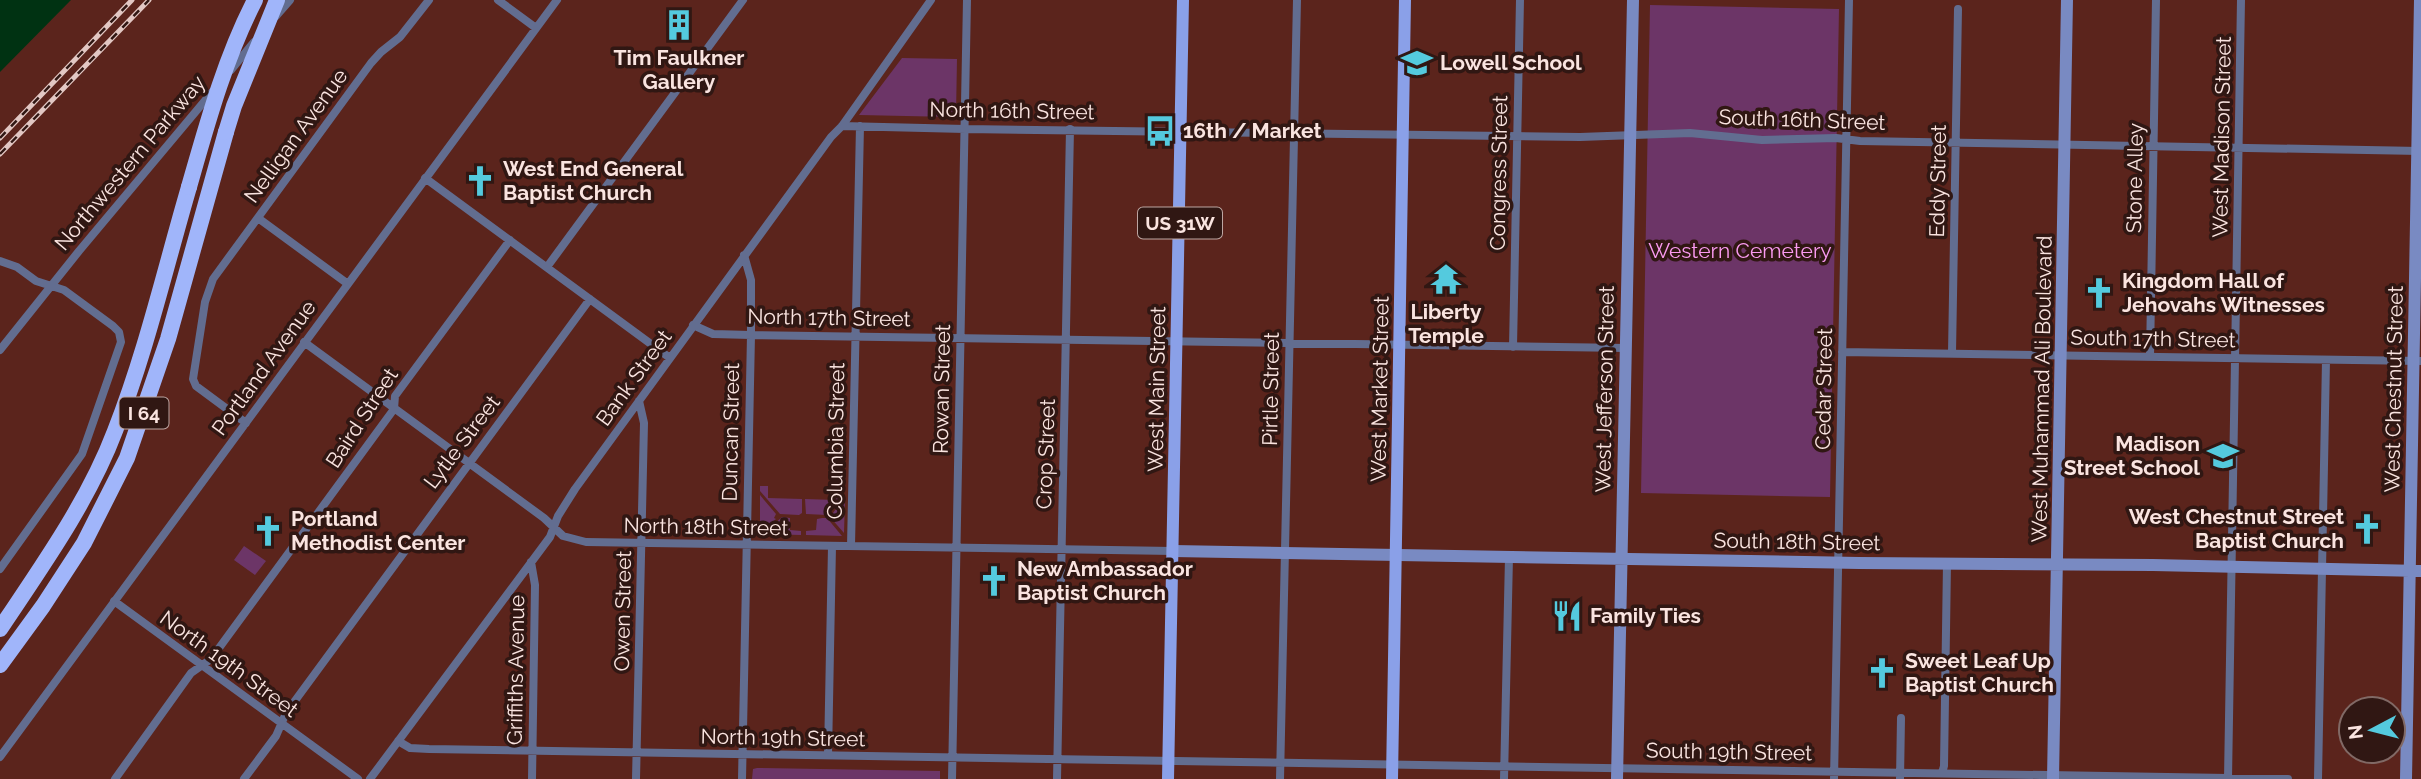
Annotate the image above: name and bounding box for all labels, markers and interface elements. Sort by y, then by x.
building icon: Tim Faulkner Gallery [662,8,696,42]
street label: West Madison Street [2207,36,2236,238]
place label: Tim Faulkner Gallery [614,45,744,94]
school or university icon: Lowell School [1400,46,1434,80]
place label: Lowell School [1440,50,1582,75]
street label: Nelligan Avenue [239,64,353,208]
street label: Northwestern Parkway [49,70,210,255]
street label: Congress Street [1485,95,1512,251]
street label: North 16th Street [929,97,1095,124]
street label: South 16th Street [1718,104,1886,135]
bus stop icon: 16th / Market [1143,114,1177,148]
place label: 16th / Market [1183,118,1322,143]
street label: Stone Alley [2121,123,2148,233]
street label: Eddy Street [1924,124,1951,238]
place label: West End General Baptist Church [503,156,684,205]
church icon: West End General Baptist Church [463,164,497,198]
road number: US 31W [1138,208,1222,238]
street label: West Muhammad Ali Boulevard [2026,235,2057,543]
park label: Western Cemetery [1648,238,1832,263]
temple icon: Liberty Temple [1429,262,1463,296]
place label: Kingdom Hall of Jehovahs Witnesses [2122,268,2325,317]
church icon: Kingdom Hall of Jehovahs Witnesses [2082,276,2116,310]
street label: West Jefferson Street [1590,285,1619,493]
street label: West Chestnut Street [2379,285,2408,493]
street label: Portland Avenue [206,295,321,440]
street label: West Market Street [1365,296,1394,482]
place label: Liberty Temple [1408,299,1484,348]
street label: North 17th Street [747,304,911,331]
street label: West Main Street [1143,306,1170,472]
street label: Rowan Street [928,324,955,454]
street label: Bank Street [590,325,677,431]
street label: South 17th Street [2070,325,2236,352]
street label: Cedar Street [1810,328,1837,450]
street label: Pirtle Street [1257,332,1284,446]
street label: Columbia Street [822,362,849,520]
street label: Baird Street [320,363,403,472]
street label: Duncan Street [717,363,744,501]
street label: Lytle Street [418,390,505,493]
road number: I 64 [120,398,168,428]
street label: Crop Street [1031,398,1060,510]
place label: Madison Street School [2064,431,2200,480]
school or university icon: Madison Street School [2206,439,2240,473]
place label: West Chestnut Street Baptist Church [2129,504,2344,553]
place label: Portland Methodist Center [291,506,465,555]
church icon: West Chestnut Street Baptist Church [2350,512,2384,546]
street label: North 18th Street [623,513,789,540]
church icon: Portland Methodist Center [251,514,285,548]
street label: South 18th Street [1713,528,1881,555]
street label: Owen Street [609,550,636,672]
place label: New Ambassador Baptist Church [1017,556,1193,605]
church icon: New Ambassador Baptist Church [977,564,1011,598]
street label: Griffiths Avenue [502,595,529,745]
restaurant icon: Family Ties [1550,599,1584,633]
place label: Family Ties [1590,603,1701,628]
street label: North 19th Street [155,605,303,722]
place label: Sweet Leaf Up Baptist Church [1905,648,2054,697]
church icon: Sweet Leaf Up Baptist Church [1865,656,1899,690]
north arrow [2337,695,2407,765]
street label: North 19th Street [700,724,866,751]
text: N [2343,724,2367,741]
street label: South 19th Street [1646,738,1812,765]

